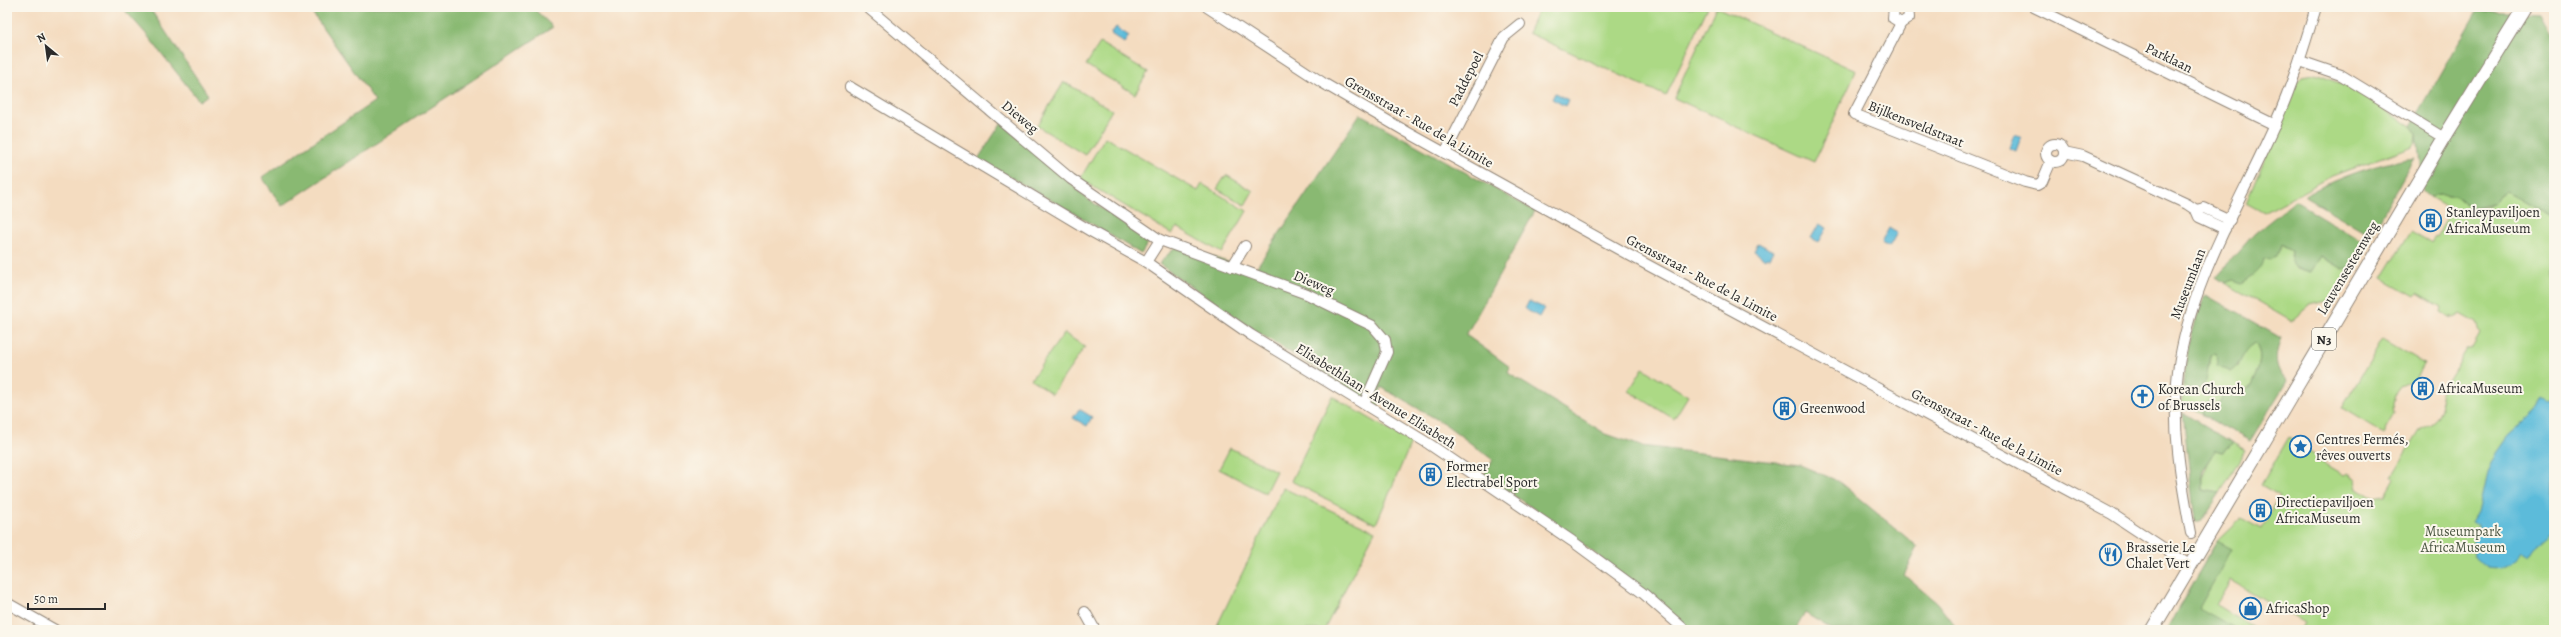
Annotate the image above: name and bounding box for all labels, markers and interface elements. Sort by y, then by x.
north arrow [26,26,66,66]
text: N [34,29,49,46]
street label: Parklaan [2142,38,2196,78]
street label: Paddepoel [1444,48,1488,110]
street label: Grensstraat - Rue de la Limite [1341,72,1497,172]
street label: Dieweg [997,96,1043,138]
street label: Bijlkensveldstraat [1865,96,1967,152]
place label: Stanleypaviljoen AfricaMuseum [2445,203,2540,238]
building icon: Stanleypaviljoen AfricaMuseum [2418,207,2444,233]
street label: Leuvensesteenweg [2313,218,2383,318]
street label: Grensstraat - Rue de la Limite [1623,230,1781,326]
street label: Museumlaan [2166,246,2210,322]
street label: Dieweg [1291,266,1337,300]
road number: N3 [2312,328,2336,350]
street label: Elisabethlaan - Avenue Elisabeth [1292,339,1460,453]
building icon: AfricaMuseum [2409,375,2435,401]
place label: AfricaMuseum [2437,379,2523,398]
place label: Korean Church of Brussels [2158,380,2245,415]
street label: Grensstraat - Rue de la Limite [1908,384,2066,480]
church icon: Korean Church of Brussels [2129,384,2155,410]
building icon: Greenwood [1772,395,1798,421]
place label: Greenwood [1800,399,1866,418]
place label: Centres Fermés, rêves ouverts [2316,430,2409,465]
place icon: Centres Fermés, rêves ouverts [2288,434,2314,460]
place label: Former Electrabel Sport [1446,457,1538,492]
building icon: Former Electrabel Sport [1418,461,1444,487]
place label: Directiepaviljoen AfricaMuseum [2275,493,2374,528]
building icon: Directiepaviljoen AfricaMuseum [2247,497,2273,523]
park label: Museumpark AfricaMuseum [2420,522,2506,557]
place label: Brasserie Le Chalet Vert [2126,538,2195,573]
restaurant icon: Brasserie Le Chalet Vert [2097,542,2123,568]
scale bar [28,585,105,611]
text: 50 m [34,591,58,607]
shop icon: AfricaShop [2238,595,2264,621]
place label: AfricaShop [2265,599,2329,618]

